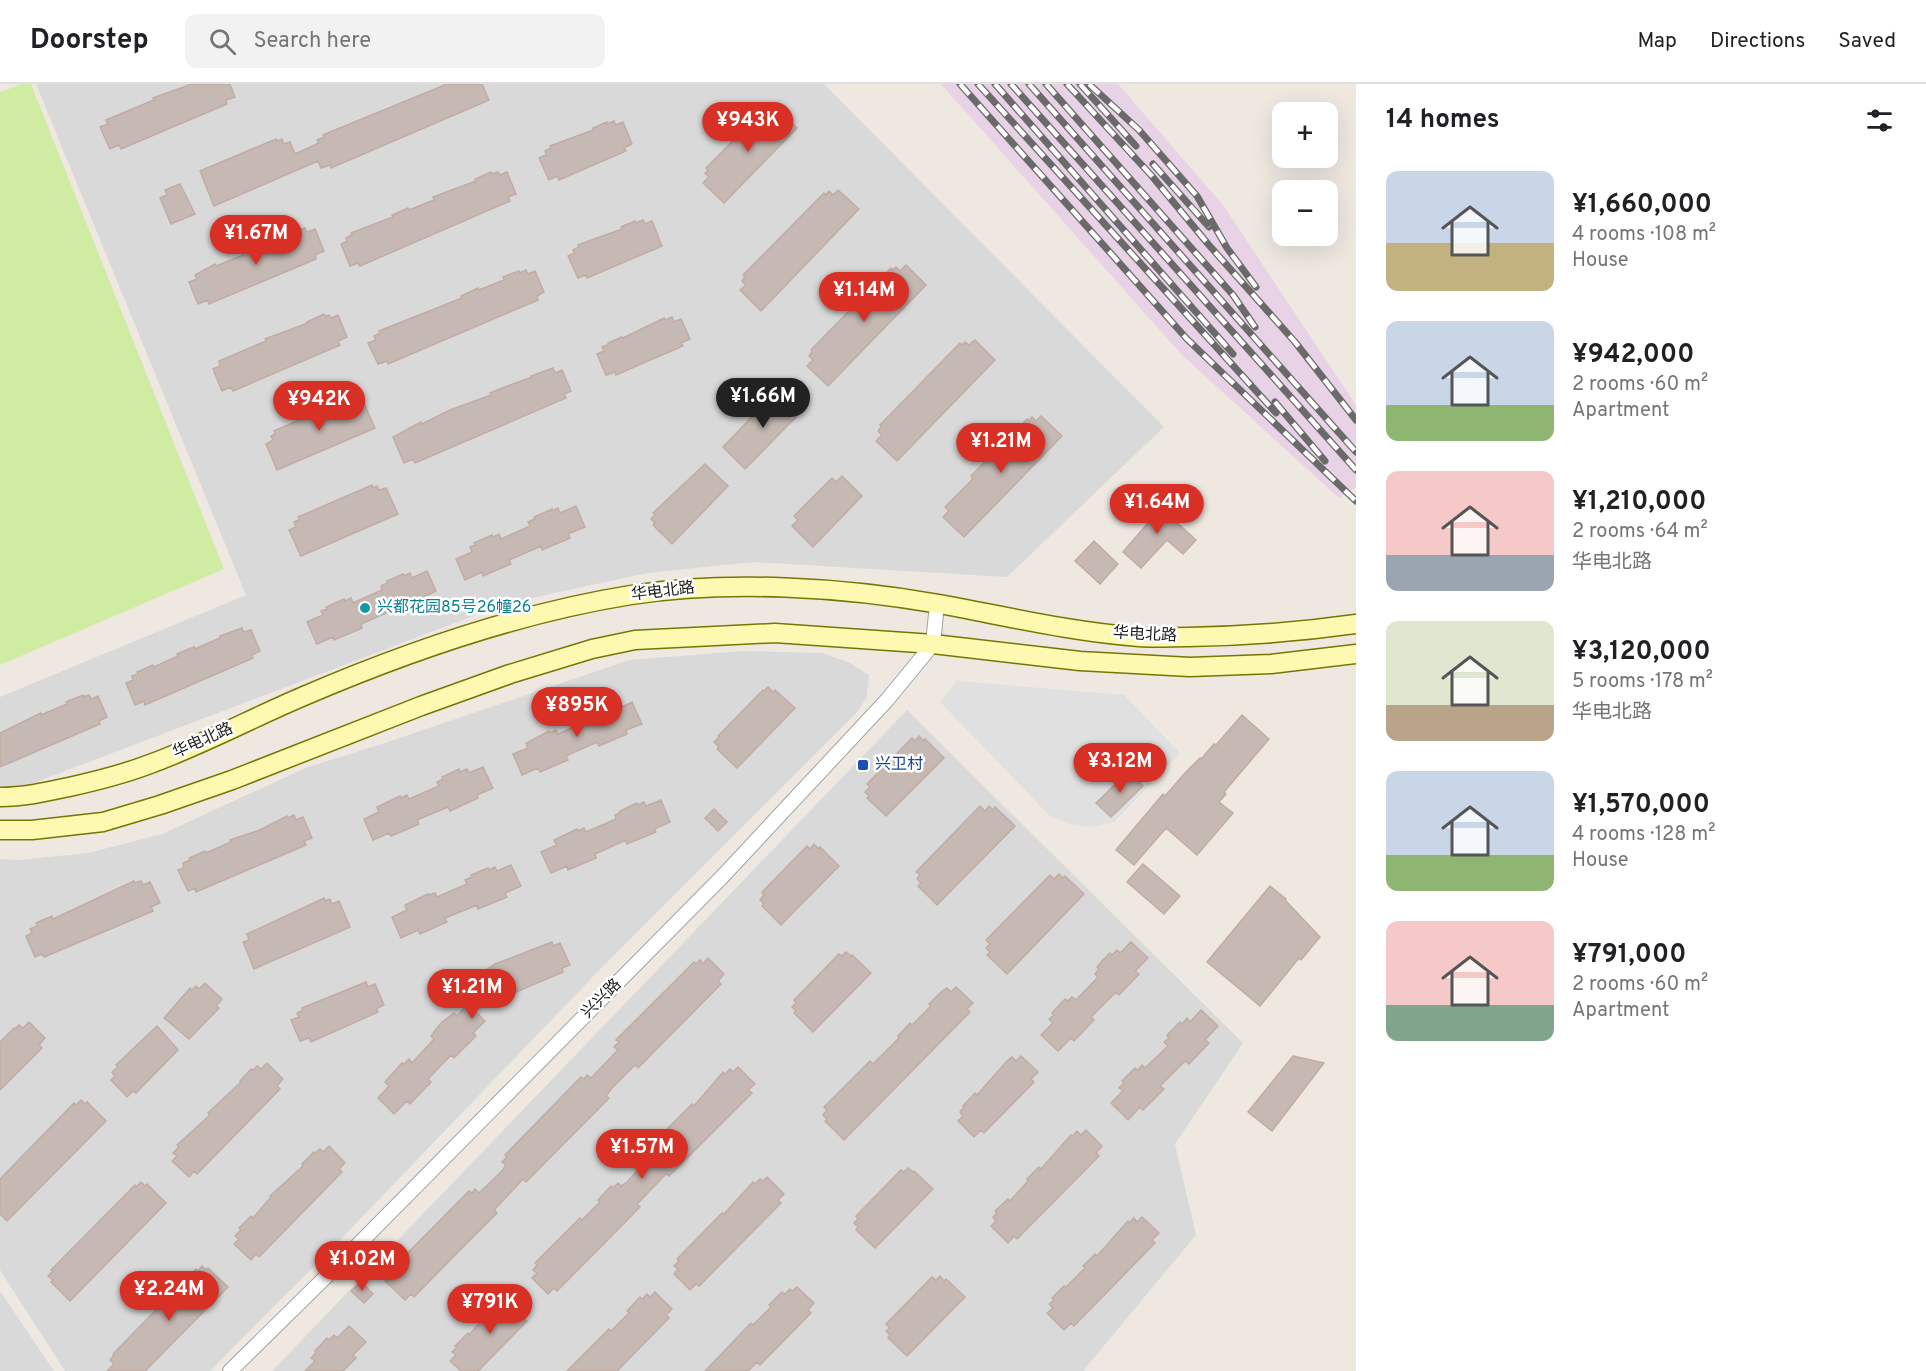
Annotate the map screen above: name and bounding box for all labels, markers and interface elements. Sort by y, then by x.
search box [185,14,605,68]
text: Doorstep [30,23,149,59]
icon: search [206,25,239,58]
text: Search here [254,28,371,55]
text: Map [1637,28,1677,55]
text: Directions [1710,28,1805,55]
text: Saved [1838,28,1896,55]
pin: ¥943K [706,102,790,153]
map controls [1272,102,1338,246]
button: + [1272,102,1338,168]
text: 14 homes [1386,104,1500,137]
icon: filters [1863,104,1896,137]
text: ¥943K [716,108,780,134]
button: − [1272,180,1338,246]
text: ¥1,660,000 [1572,189,1712,222]
icon: home [1434,195,1506,267]
pin: ¥1.67M [207,215,305,266]
text: ¥1.67M [224,221,288,247]
text: 4 rooms · 108 m² [1572,222,1716,248]
text: House [1572,248,1628,274]
pin: ¥1.14M [815,272,913,323]
text: ¥1.14M [833,278,895,304]
text: ¥942,000 [1572,339,1694,372]
icon: home [1434,345,1506,417]
text: 2 rooms · 60 m² [1572,372,1708,398]
pin: ¥1.66M [714,378,812,429]
pin: ¥942K [277,381,361,432]
text: ¥1.66M [730,384,796,410]
text: ¥942K [287,387,351,413]
text: Apartment [1572,398,1670,424]
pin: ¥1.21M [952,423,1050,474]
text: ¥1.21M [970,429,1032,455]
pin: ¥1.64M [1108,484,1206,535]
text: ¥1,210,000 [1572,486,1706,519]
text: ¥1.64M [1124,490,1190,516]
icon: home [1434,495,1506,567]
text: 2 rooms · 64 m² [1572,519,1708,545]
text: 华电北路 [1572,550,1652,576]
street label: 华电北路 [630,578,696,606]
place label: 兴都花园85号26幢26 [377,598,531,618]
marker: 兴都花园85号26幢26 [358,601,372,615]
street label: 华电北路 [1113,623,1177,647]
text: ¥3,120,000 [1572,636,1711,669]
icon: home [1434,645,1506,717]
text: 5 rooms · 178 m² [1572,669,1713,695]
pin: ¥895K [535,687,619,738]
text: ¥895K [545,693,609,719]
text: 华电北路 [1572,700,1652,726]
street label: 华电北路 [170,719,236,763]
pin: ¥3.12M [1071,743,1169,794]
text: ¥3.12M [1088,749,1152,775]
place label: 兴卫村 [875,755,923,775]
marker: 兴卫村 [856,758,870,772]
text: ¥1,570,000 [1572,789,1710,822]
icon: home [1434,795,1506,867]
text: 4 rooms · 128 m² [1572,822,1715,848]
text: House [1572,848,1628,874]
text: ¥791,000 [1572,939,1686,972]
icon: home [1434,945,1506,1017]
pin: ¥1.21M [423,969,521,1020]
text: 2 rooms · 60 m² [1572,972,1708,998]
text: ¥1.21M [441,975,503,1001]
street label: 兴兴路 [578,975,626,1023]
text: Apartment [1572,998,1670,1024]
pin: ¥1.57M [593,1129,691,1180]
text: ¥1.57M [610,1135,674,1161]
pin: ¥1.02M [313,1241,411,1292]
text: ¥1.02M [329,1247,395,1273]
pin: ¥2.24M [120,1271,218,1322]
text: ¥2.24M [134,1277,204,1303]
pin: ¥791K [448,1284,532,1335]
text: ¥791K [461,1290,519,1316]

